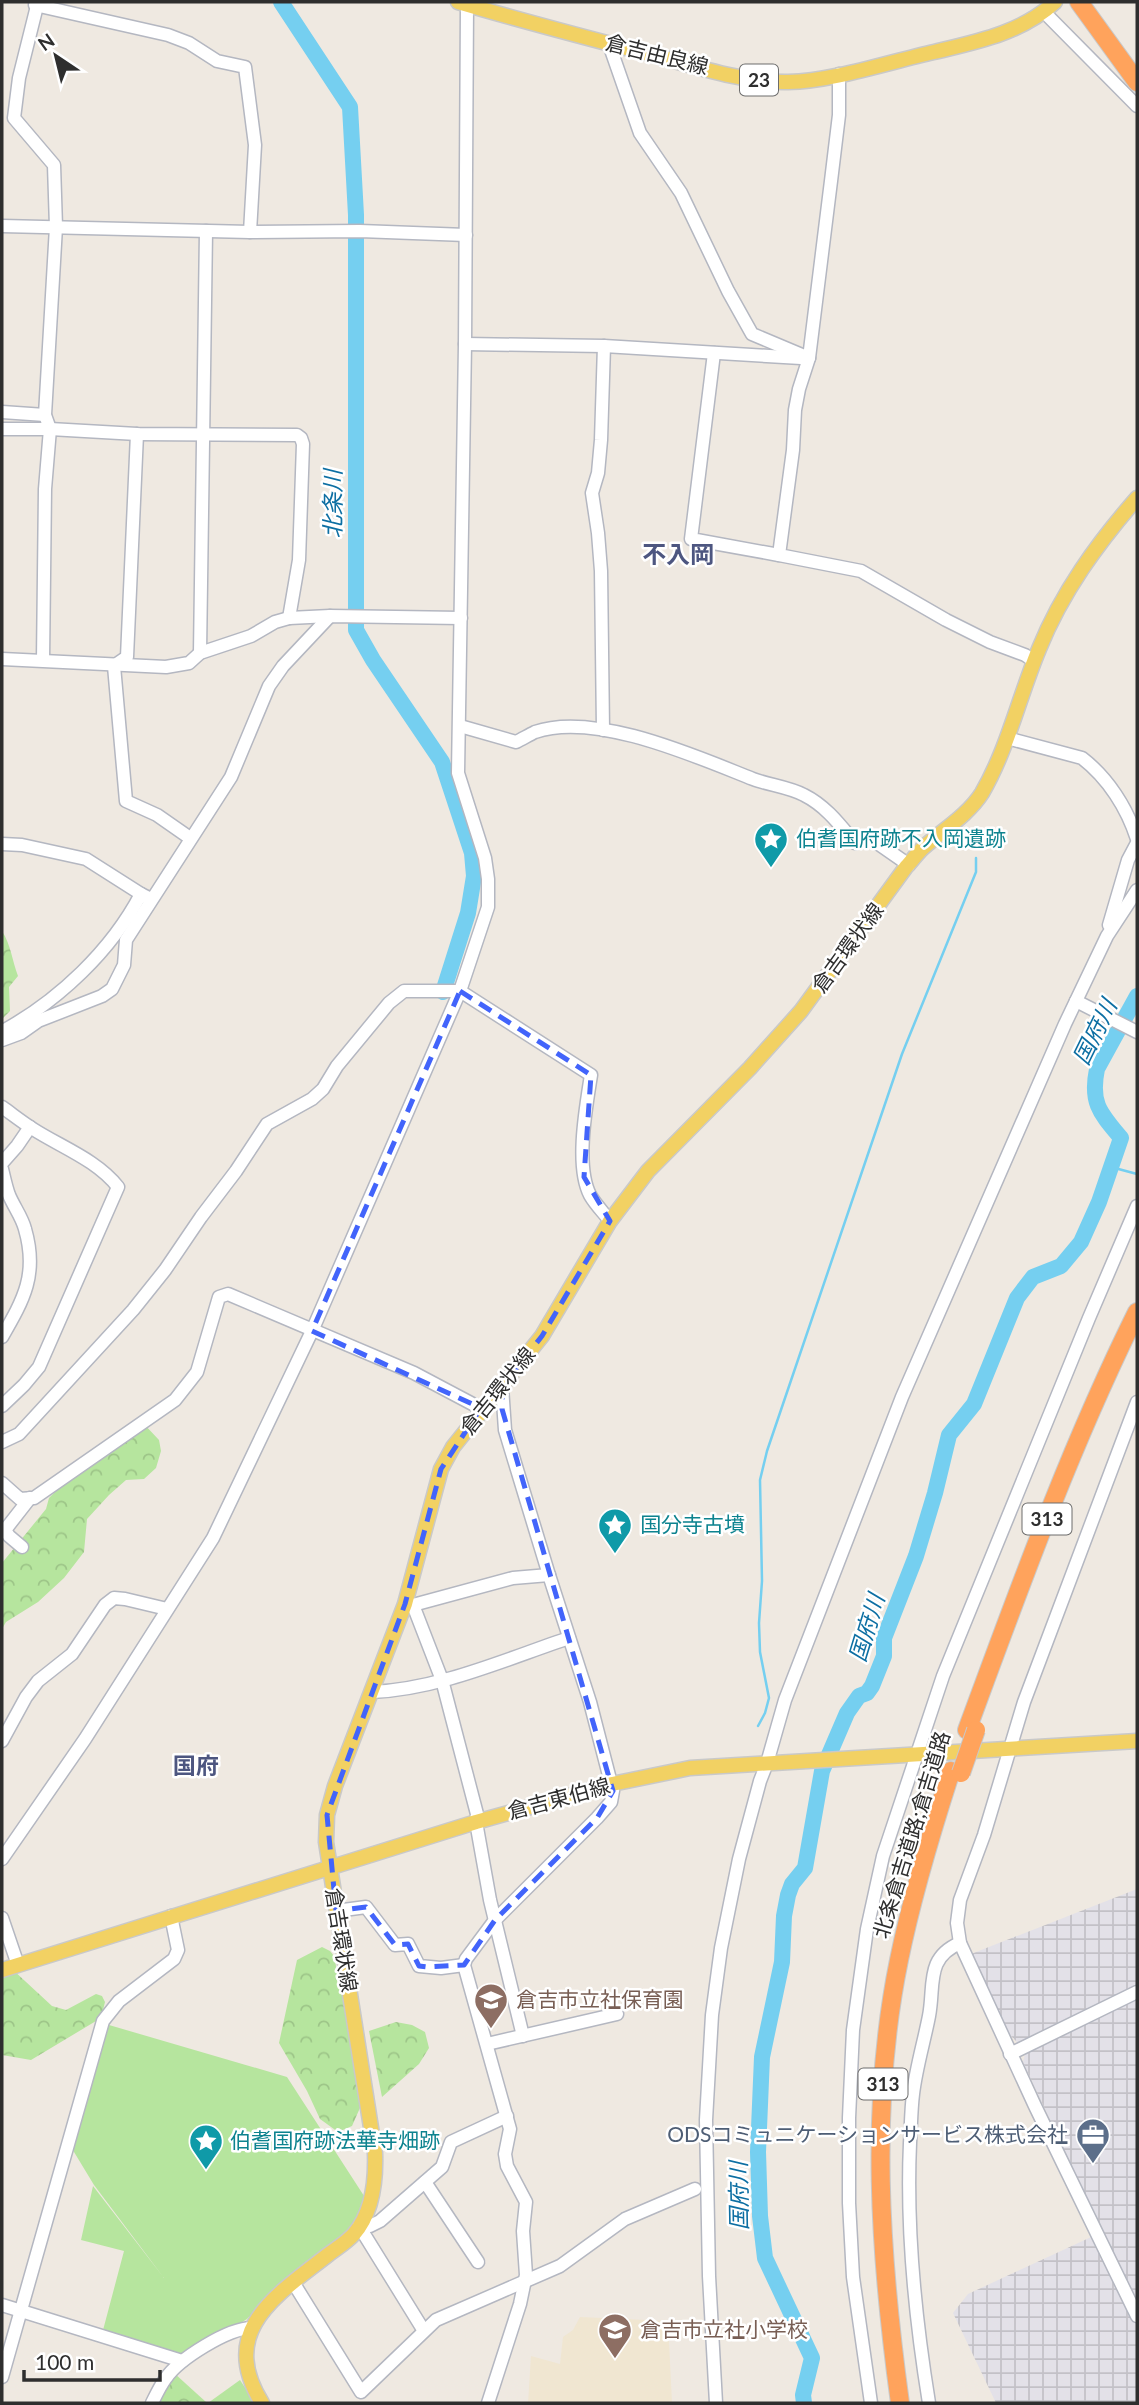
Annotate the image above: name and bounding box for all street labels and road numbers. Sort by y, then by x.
street label: 倉吉由良線 [603,29,711,78]
road number: 23 [740,64,778,96]
street label: 倉吉環状線 [806,897,888,997]
street label: 倉吉環状線 [454,1341,540,1439]
road number: 313 [1023,1504,1072,1534]
street label: 北条倉吉道路;倉吉道路 [867,1728,954,1941]
street label: 倉吉東伯線 [505,1772,613,1823]
street label: 倉吉環状線 [322,1886,363,1994]
road number: 313 [858,2068,908,2100]

